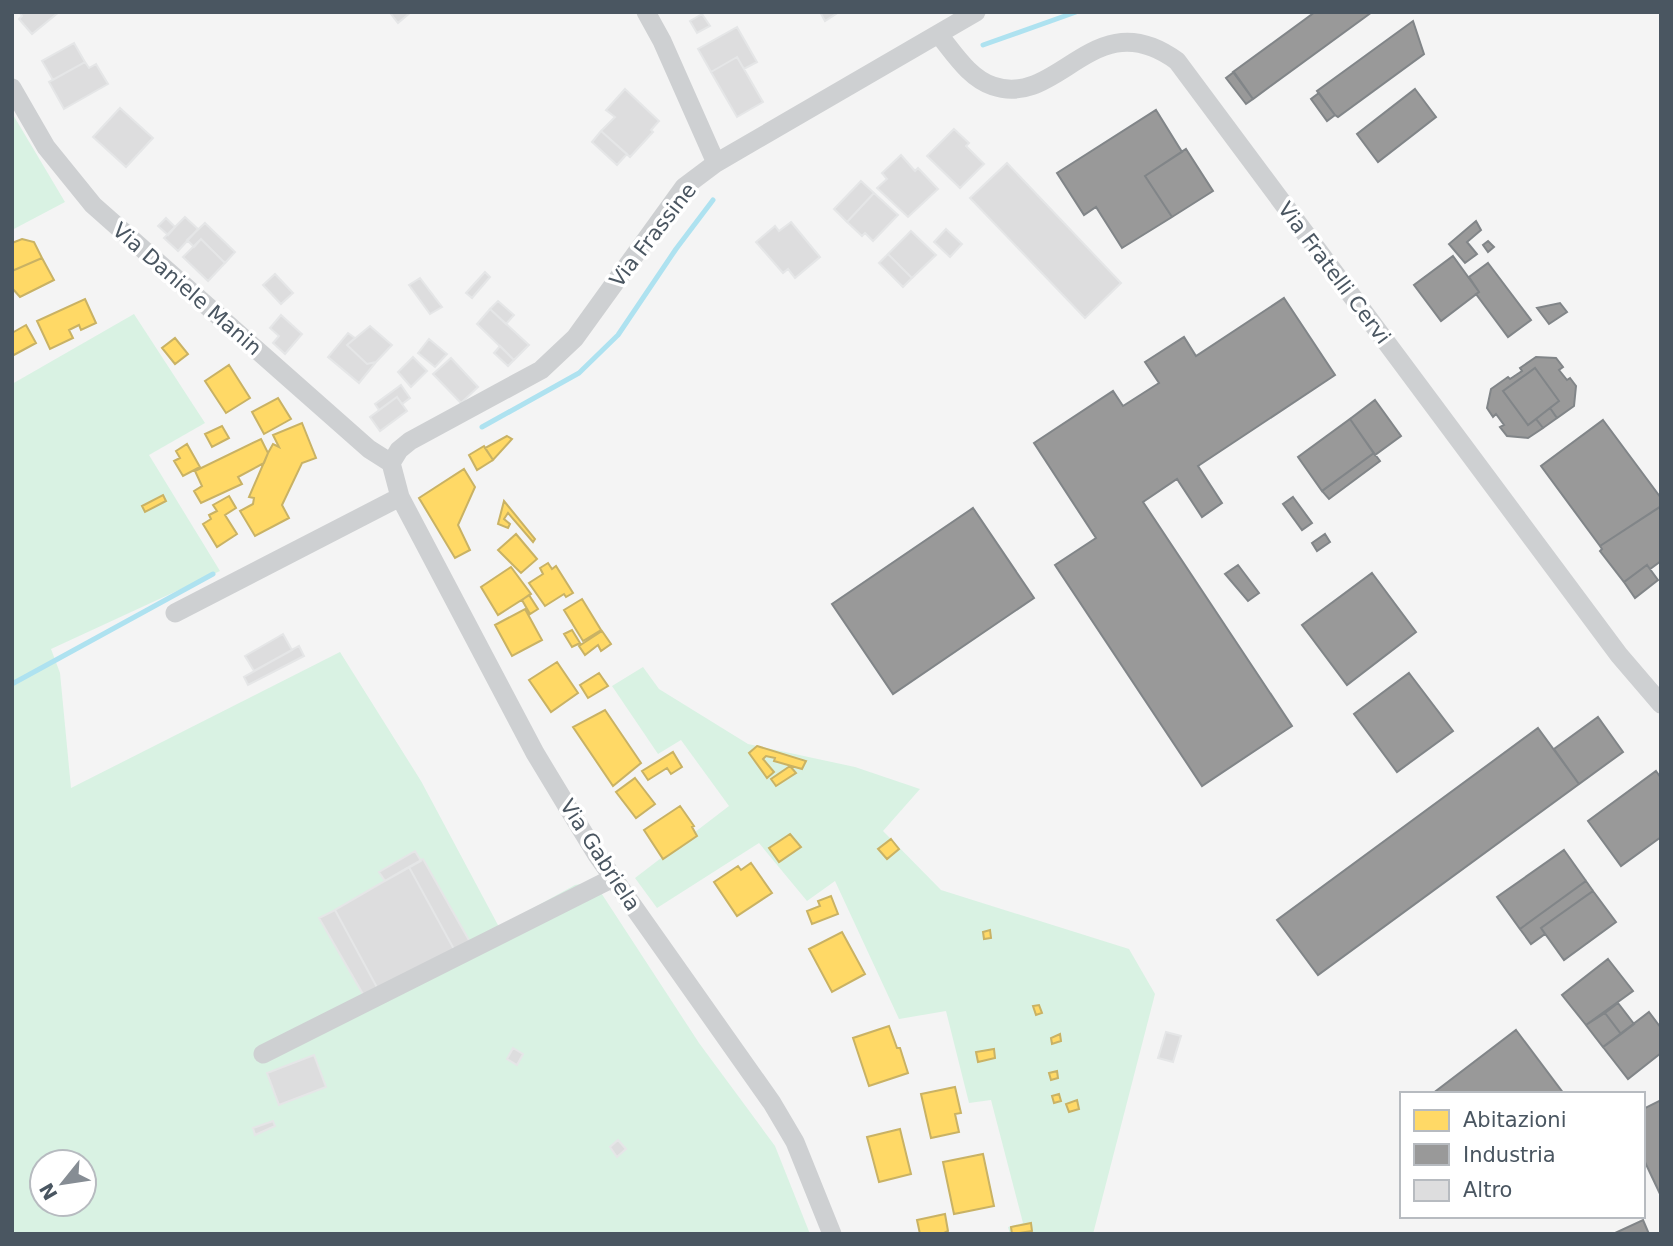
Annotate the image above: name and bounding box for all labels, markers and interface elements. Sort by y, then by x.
street label: Via Frassine [605,178,701,292]
street label: Via Fratelli Cervi [1273,197,1395,349]
street label: Via Daniele Manin [108,218,266,360]
street label: Via Gabriela [555,795,645,915]
legend [1400,1092,1645,1218]
text: Abitazioni [1463,1108,1566,1132]
text: Industria [1463,1143,1556,1167]
north arrow [28,1148,98,1218]
text: Altro [1463,1178,1512,1202]
text: N [35,1179,62,1204]

